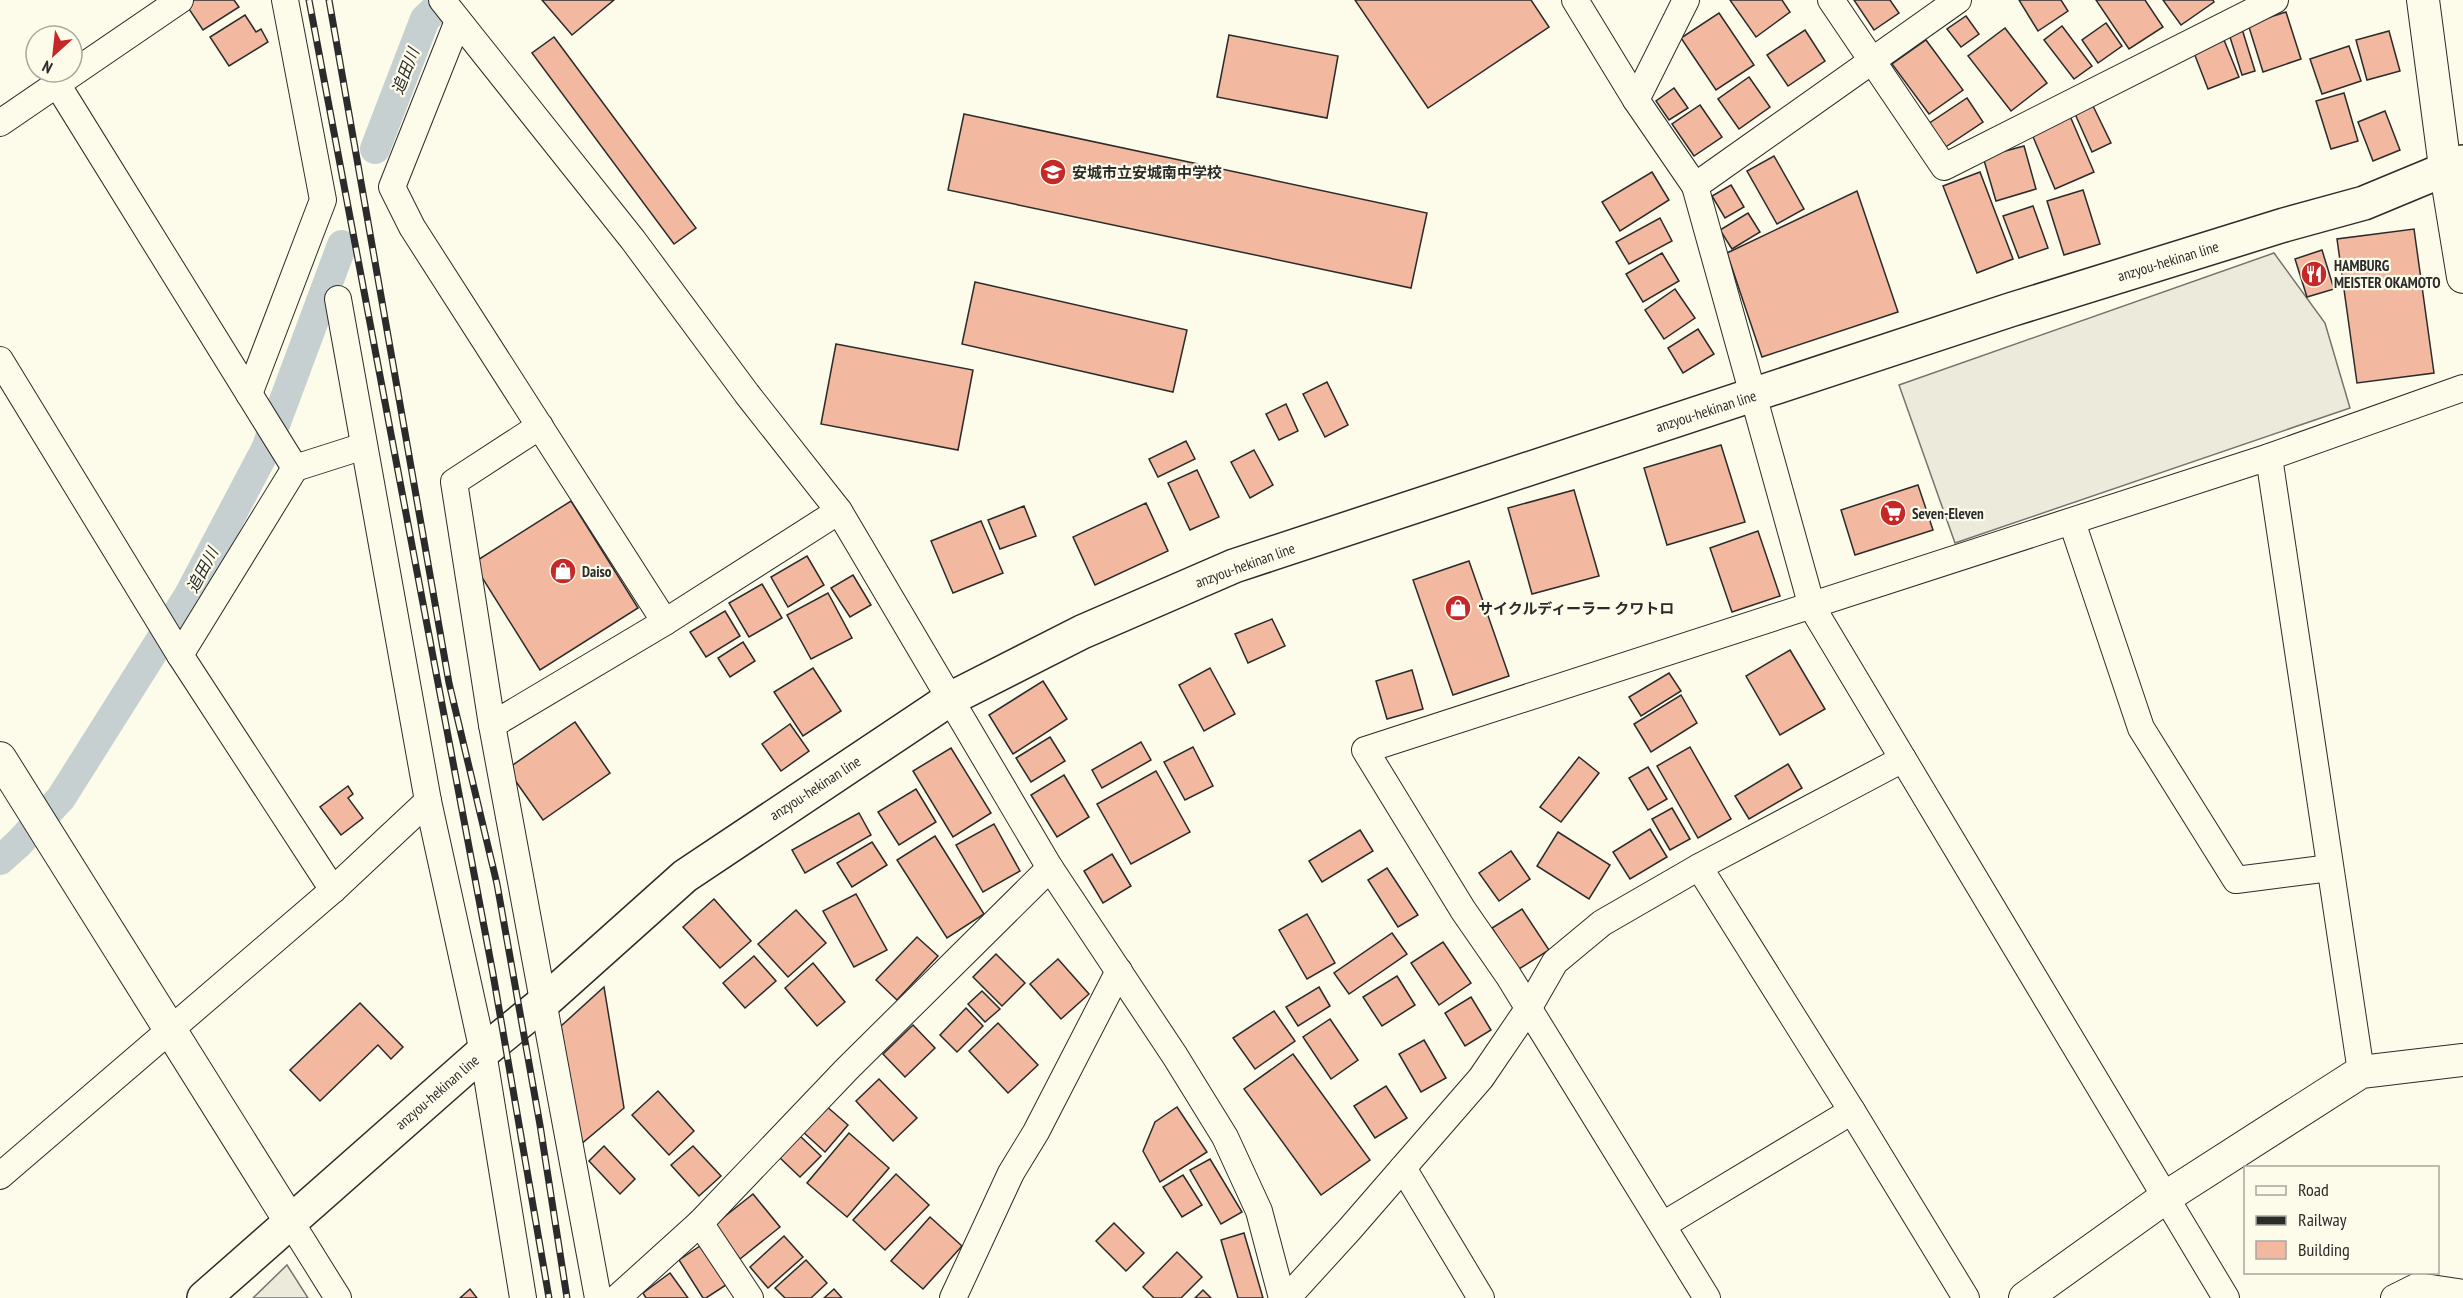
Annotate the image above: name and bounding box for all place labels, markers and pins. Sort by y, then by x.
school or university icon: 安城市立安城南中学校 [1038,157,1068,187]
place label: 安城市立安城南中学校 [1072,163,1222,182]
place label: HAMBURG MEISTER OKAMOTO [2334,256,2441,292]
restaurant icon: HAMBURG MEISTER OKAMOTO [2299,259,2329,289]
supermarket icon: Seven-Eleven [1878,498,1908,528]
place label: Seven-Eleven [1912,504,1984,523]
shop icon: Daiso [548,556,578,586]
place label: Daiso [582,562,612,581]
shop icon: サイクルディーラー クワトロ [1443,593,1473,623]
place label: サイクルディーラー クワトロ [1478,599,1674,618]

